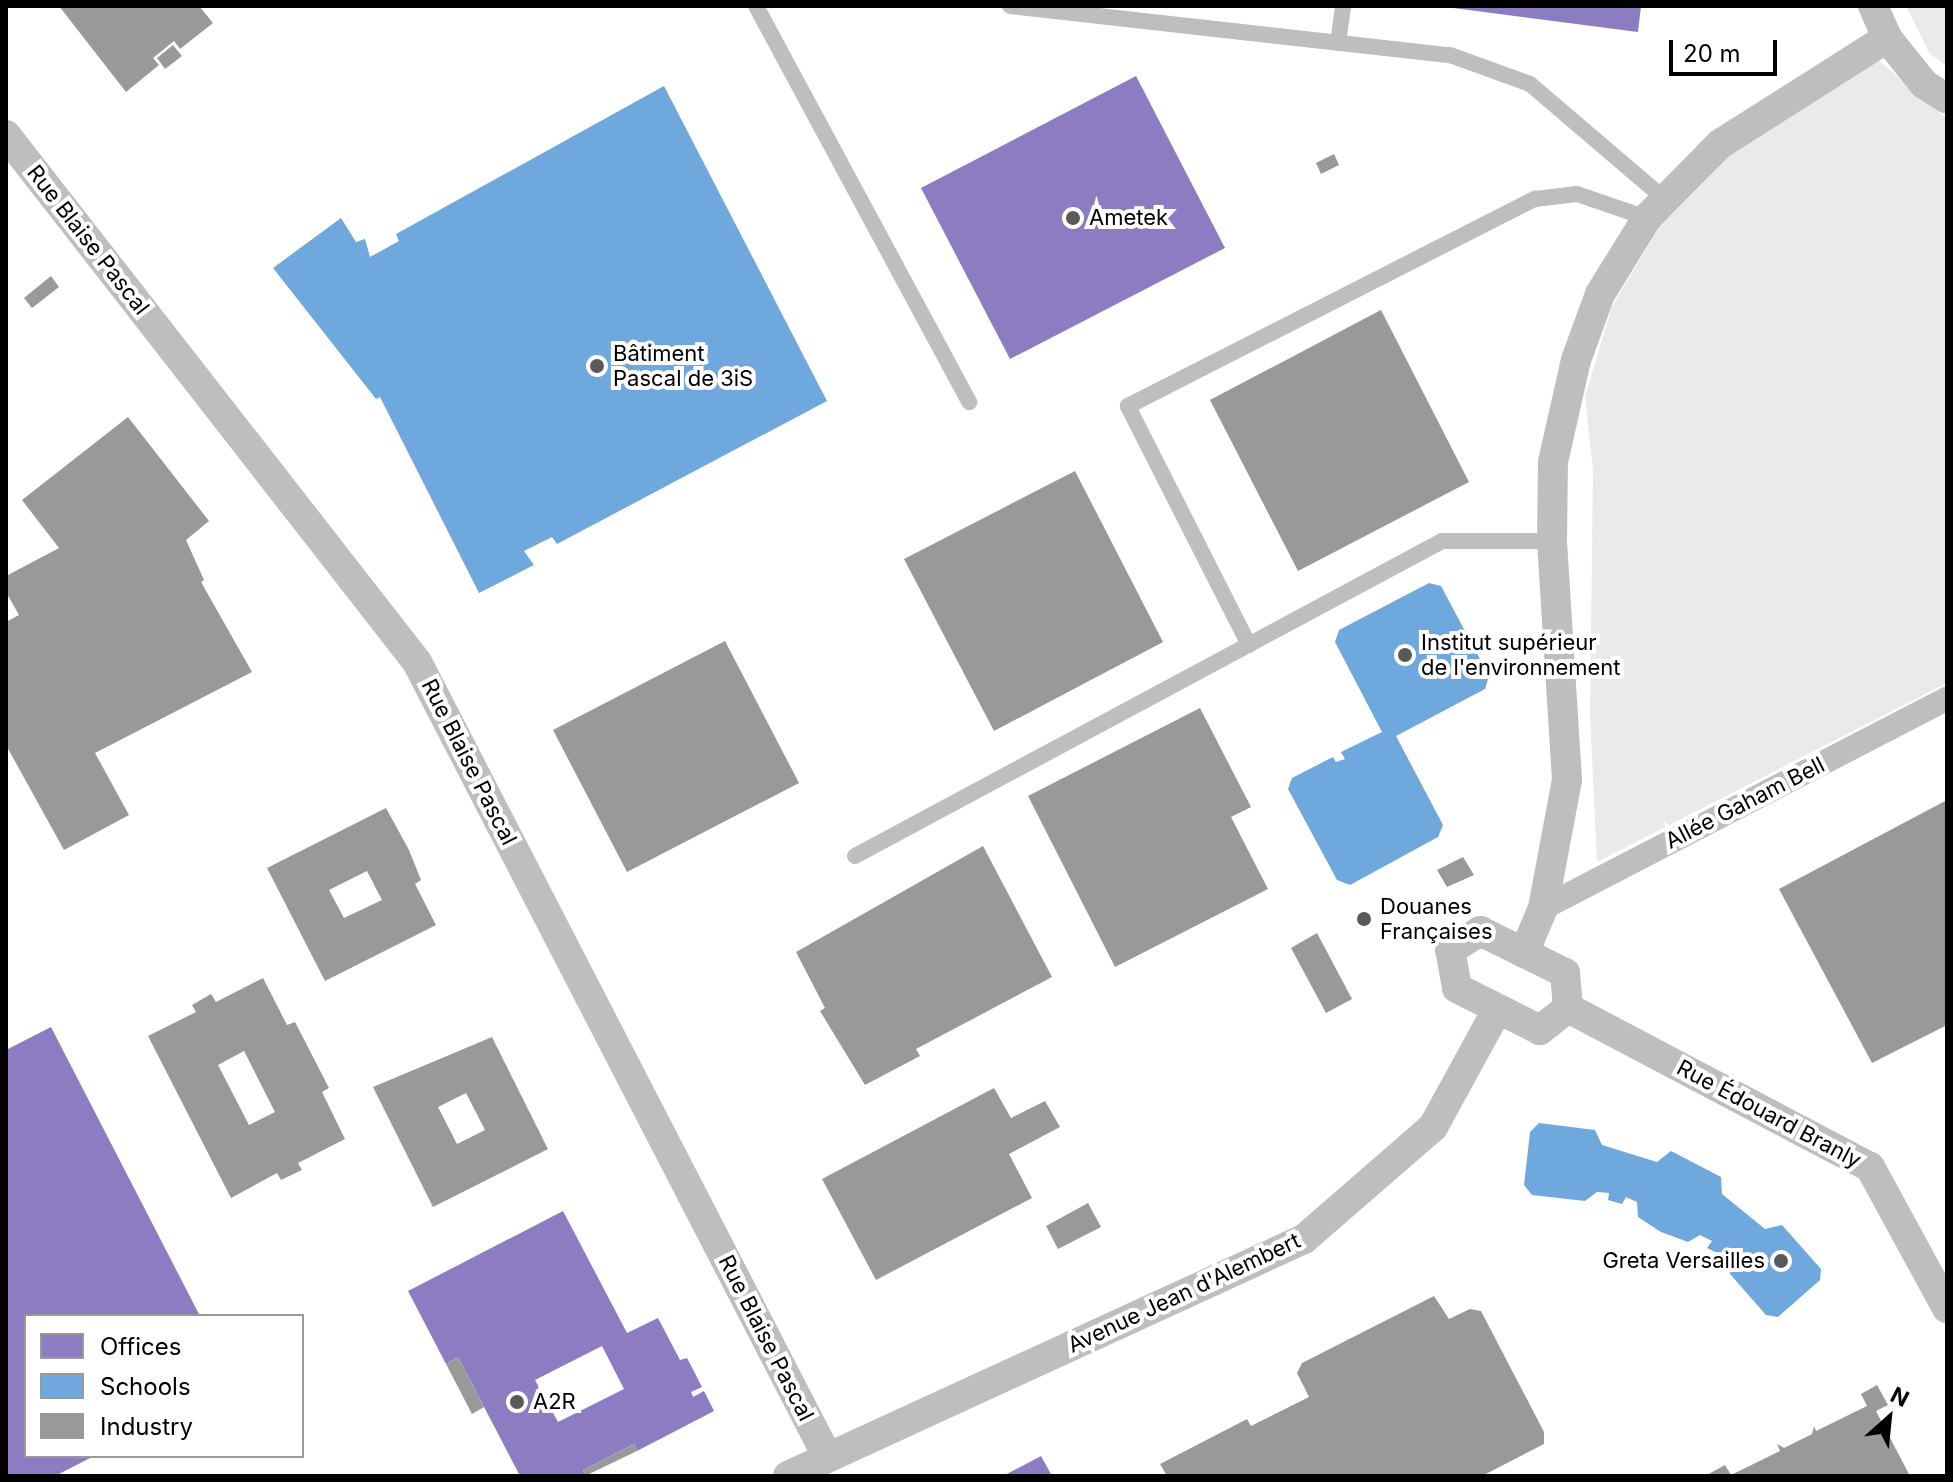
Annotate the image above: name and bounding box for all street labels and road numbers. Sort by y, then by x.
street label: Rue Blaise Pascal [21,160,155,320]
street label: Rue Blaise Pascal [416,675,522,849]
street label: Allée Gaham Bell [1661,751,1829,855]
street label: Rue Édouard Branly [1672,1054,1866,1174]
street label: Avenue Jean d'Alembert [1063,1227,1305,1359]
street label: Rue Blaise Pascal [713,1251,819,1425]

